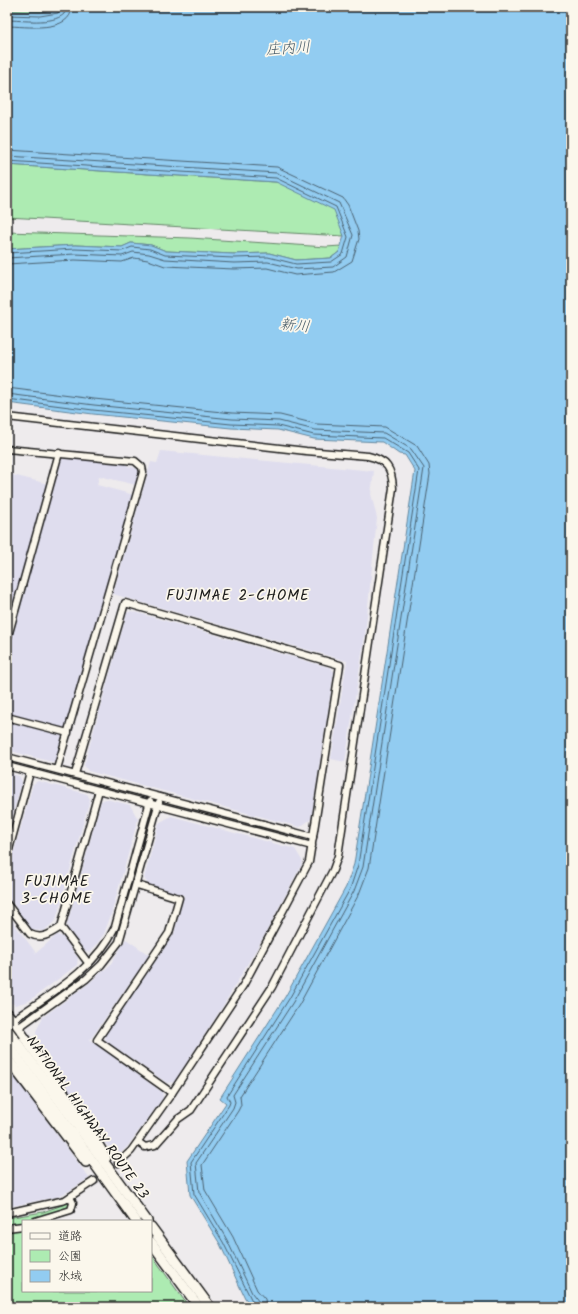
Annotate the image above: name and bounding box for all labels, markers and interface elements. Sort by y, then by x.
water label: 庄内川 [265,35,311,63]
water label: 新川 [279,312,311,339]
district label: FUJIMAE 2-CHOME [166,584,310,608]
district label: FUJIMAE 3-CHOME [21,870,93,911]
street label: NATIONAL HIGHWAY ROUTE 23 [20,1031,154,1204]
legend [22,1220,152,1292]
text: 道路 [58,1227,82,1246]
text: 公園 [58,1247,82,1266]
text: 水域 [58,1267,82,1286]

